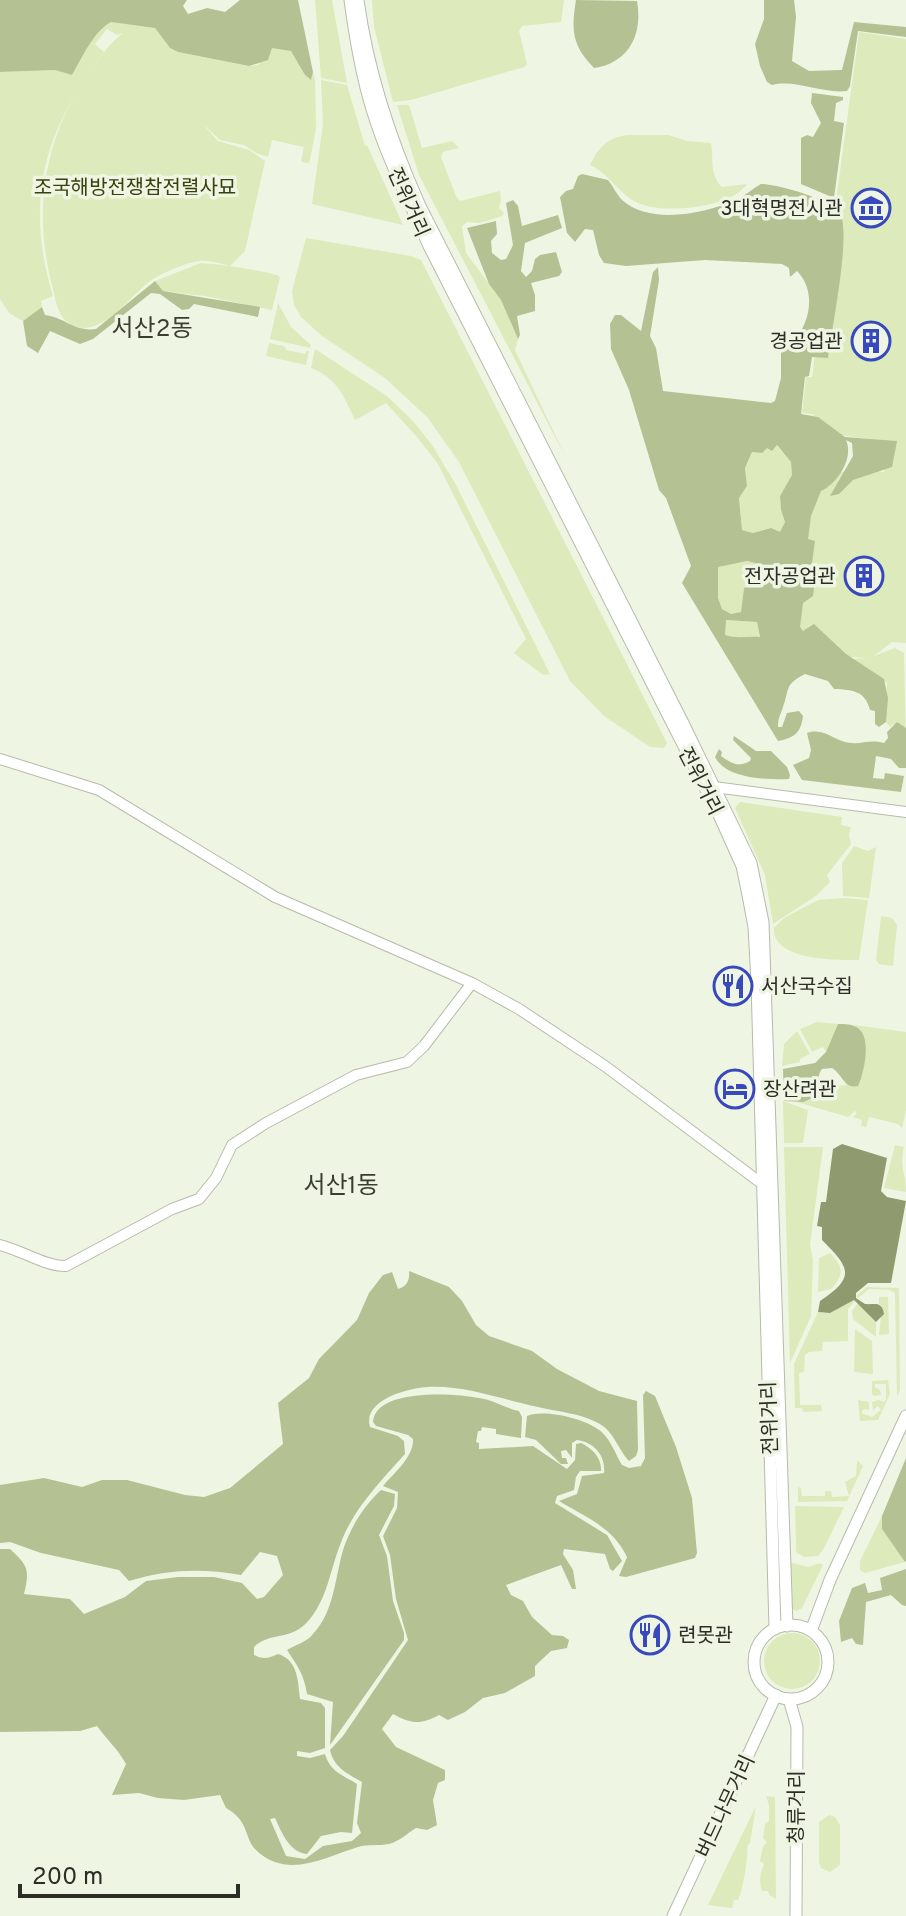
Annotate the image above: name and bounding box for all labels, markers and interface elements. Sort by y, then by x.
street label: 전위거리 [380,164,434,242]
park label: 조국해방전쟁참전렬사묘 [34,176,236,202]
museum icon: 3대혁명전시관 [850,187,892,229]
place label: 3대혁명전시관 [721,197,843,223]
district label: 서산2동 [112,315,192,345]
building icon: 경공업관 [850,320,892,362]
place label: 경공업관 [769,330,843,356]
building icon: 전자공업관 [843,555,885,597]
place label: 전자공업관 [744,565,836,591]
street label: 전위거리 [671,743,728,821]
restaurant icon: 서산국수집 [712,965,754,1007]
place label: 서산국수집 [761,975,853,1001]
hotel icon: 장산려관 [714,1068,756,1110]
place label: 장산려관 [763,1078,837,1104]
district label: 서산1동 [303,1172,379,1202]
street label: 전위거리 [757,1381,785,1455]
restaurant icon: 련못관 [629,1614,671,1656]
place label: 련못관 [678,1624,733,1650]
street label: 버드나무거리 [692,1751,762,1862]
street label: 청류거리 [785,1770,811,1844]
scale bar [20,1848,238,1898]
text: 200 m [32,1863,103,1893]

